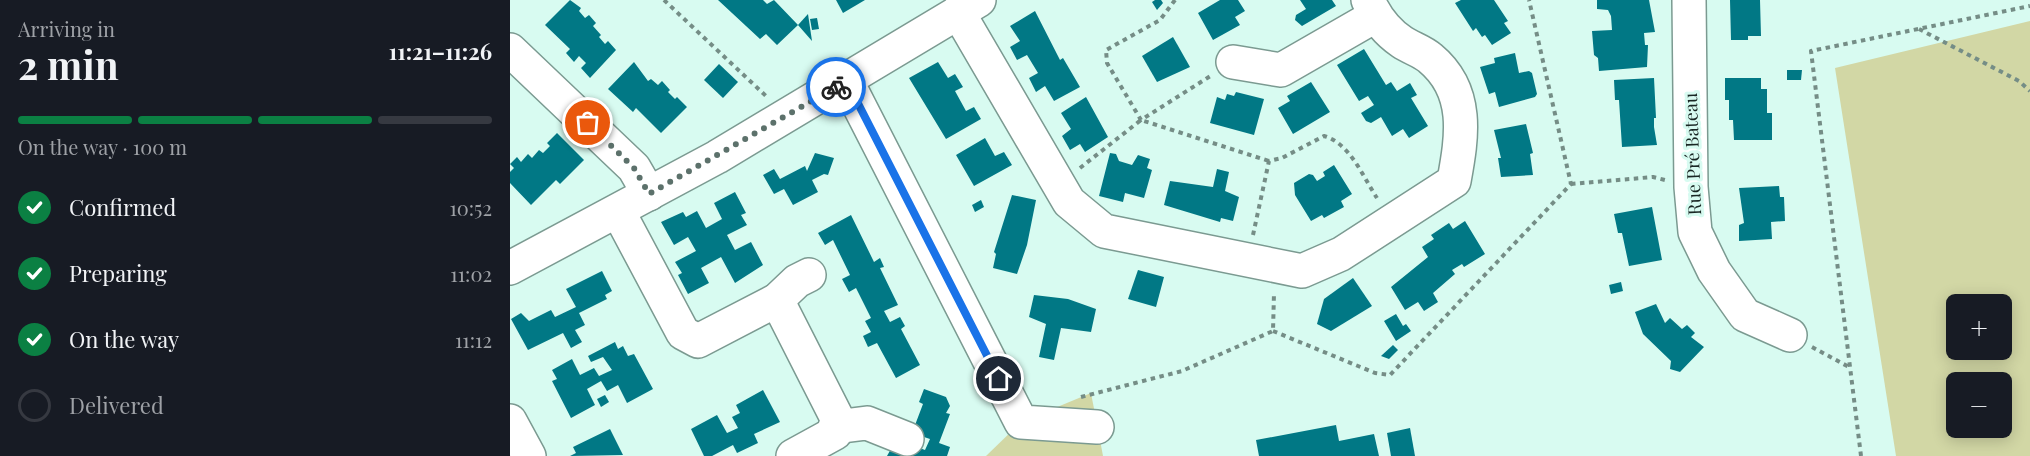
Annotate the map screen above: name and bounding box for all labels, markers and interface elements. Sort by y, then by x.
text: Arriving in [18,15,115,42]
text: 11:21–11:26 [389,36,492,66]
text: 2 min [18,38,119,90]
courier [806,57,866,117]
icon: bike [820,71,853,104]
street label: Rue Pré Bateau [1678,92,1706,216]
pin [562,97,613,148]
icon: bag [571,106,604,139]
text: On the way · 100 m [18,133,187,160]
icon: check [18,191,51,224]
text: Confirmed [69,192,176,222]
text: 10:52 [449,194,492,221]
icon: check [18,257,51,290]
text: Preparing [69,258,167,288]
text: 11:02 [450,260,492,287]
map controls [1946,294,2012,438]
button: + [1946,294,2012,360]
icon: check [18,323,51,356]
text: On the way [69,324,179,354]
text: 11:12 [455,326,492,353]
pin [973,353,1024,404]
icon: home [982,362,1015,395]
button: − [1946,372,2012,438]
text: Delivered [69,390,164,420]

